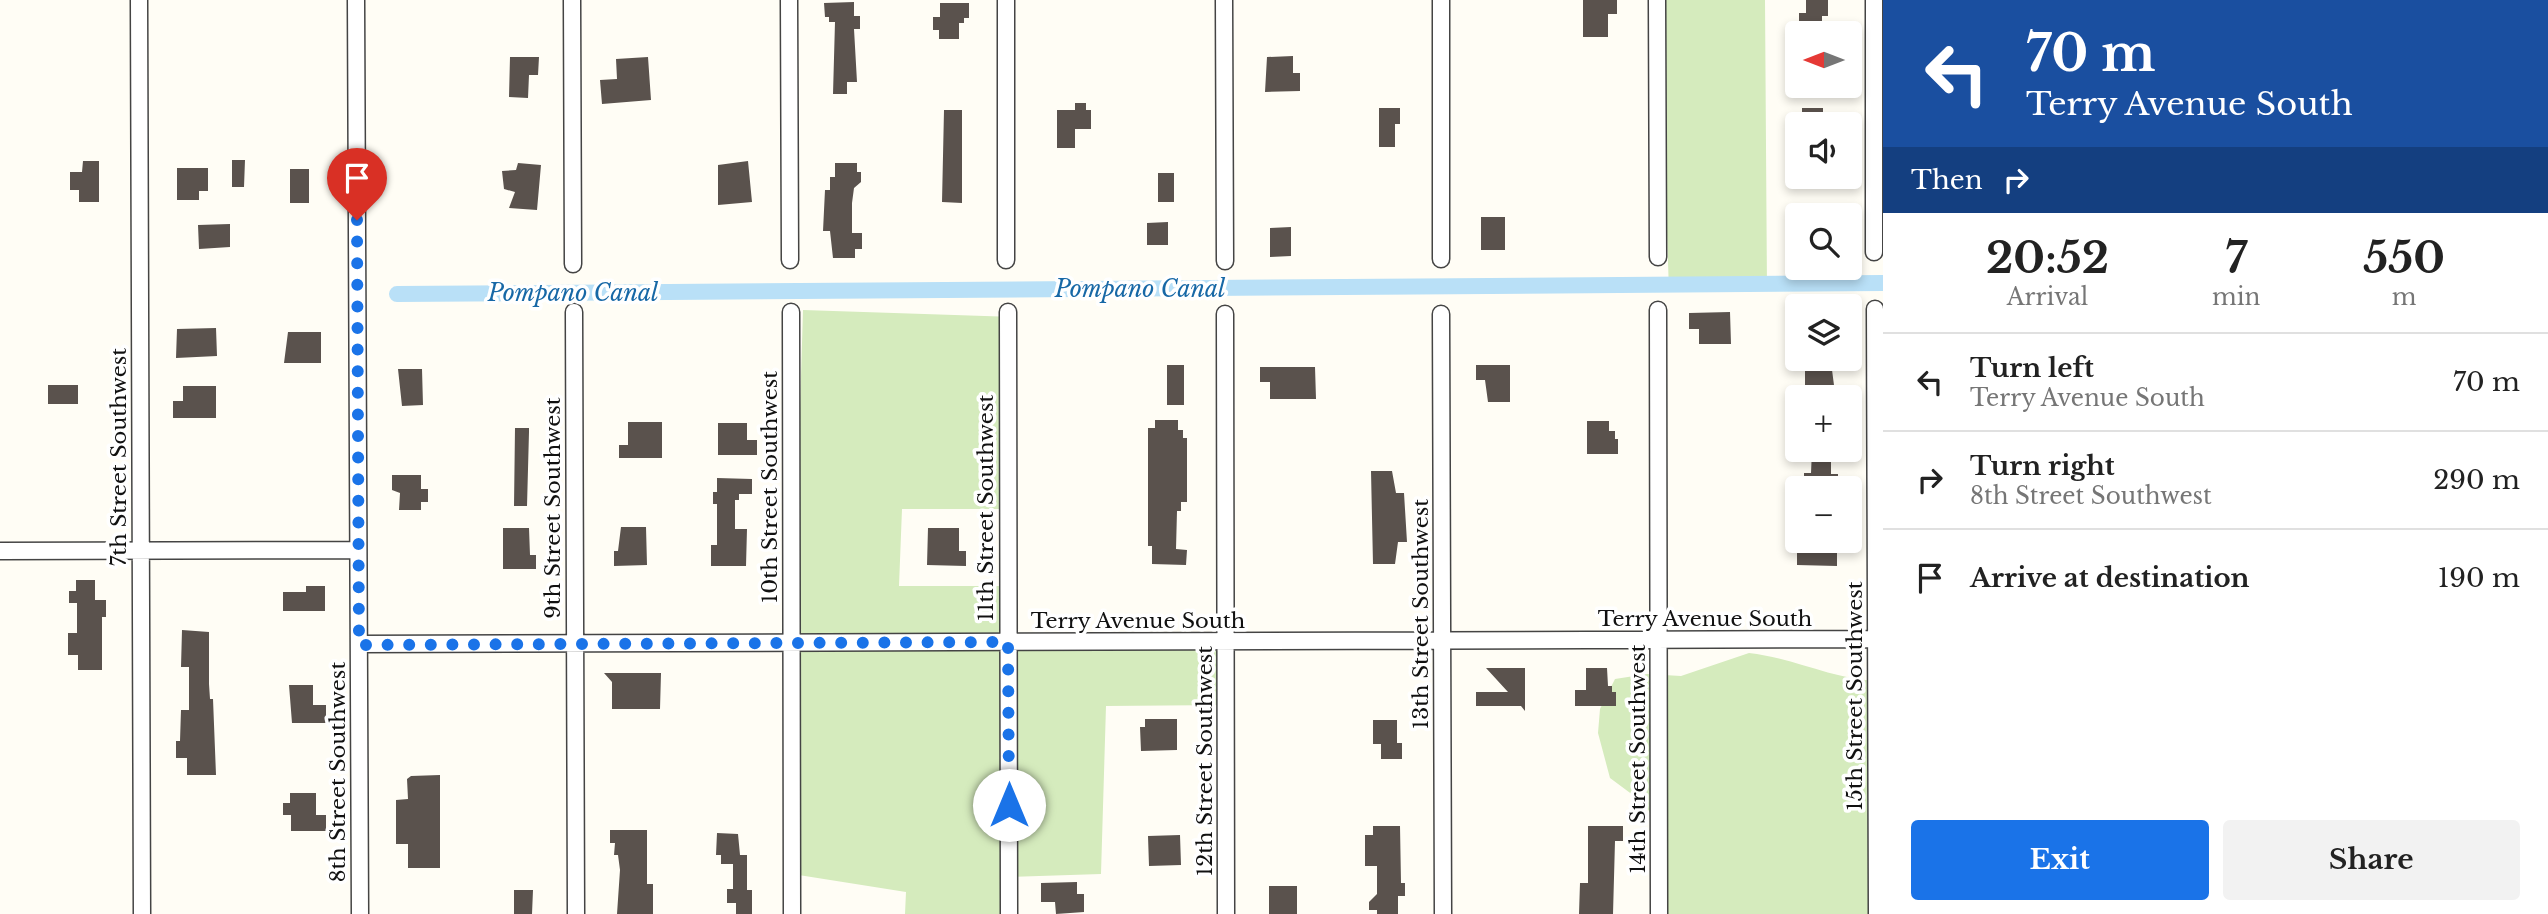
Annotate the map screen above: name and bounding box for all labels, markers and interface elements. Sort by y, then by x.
north arrow [1785,21,1862,98]
map controls [1785,21,1862,553]
text: 70 m [2026,23,2156,84]
icon: left [1911,28,2002,119]
text: Terry Avenue South [2026,84,2353,124]
button: sound [1785,112,1862,189]
pin [327,148,387,220]
icon: arrive [338,159,376,197]
icon: right [1997,161,2035,199]
text: Then [1911,164,1983,196]
button: search [1785,203,1862,280]
text: 20:52 [1986,232,2109,284]
text: 7 [2225,232,2247,284]
text: 550 [2363,232,2445,284]
water label: Pompano Canal [1054,275,1226,303]
water label: Pompano Canal [487,279,659,307]
text: Arrival [2007,283,2088,311]
text: min [2212,283,2260,311]
text: m [2392,283,2417,311]
button: layers [1785,294,1862,371]
street label: 7th Street Southwest [106,348,132,566]
text: Turn left [1970,352,2094,384]
icon: left [1911,363,1949,401]
text: 70 m [2453,366,2520,398]
street label: 10th Street Southwest [757,371,783,603]
text: Terry Avenue South [1970,384,2205,412]
button: + [1785,385,1862,462]
street label: 11th Street Southwest [973,395,999,621]
street label: 9th Street Southwest [540,397,566,619]
text: Turn right [1970,450,2115,482]
icon: right [1911,461,1949,499]
text: 290 m [2433,464,2520,496]
button: − [1785,476,1862,553]
text: 8th Street Southwest [1970,482,2212,510]
street label: 13th Street Southwest [1408,499,1434,729]
icon: arrive [1911,559,1949,597]
text: Arrive at destination [1970,562,2250,594]
text: 190 m [2438,562,2520,594]
street label: 15th Street Southwest [1842,581,1868,811]
street label: Terry Avenue South [1598,606,1812,632]
street label: Terry Avenue South [1031,608,1245,634]
street label: 14th Street Southwest [1625,644,1651,874]
street label: 12th Street Southwest [1192,646,1218,876]
street label: 8th Street Southwest [325,662,351,882]
position arrow [972,768,1046,842]
button: Exit [1911,820,2209,900]
button: Share [2223,820,2520,900]

